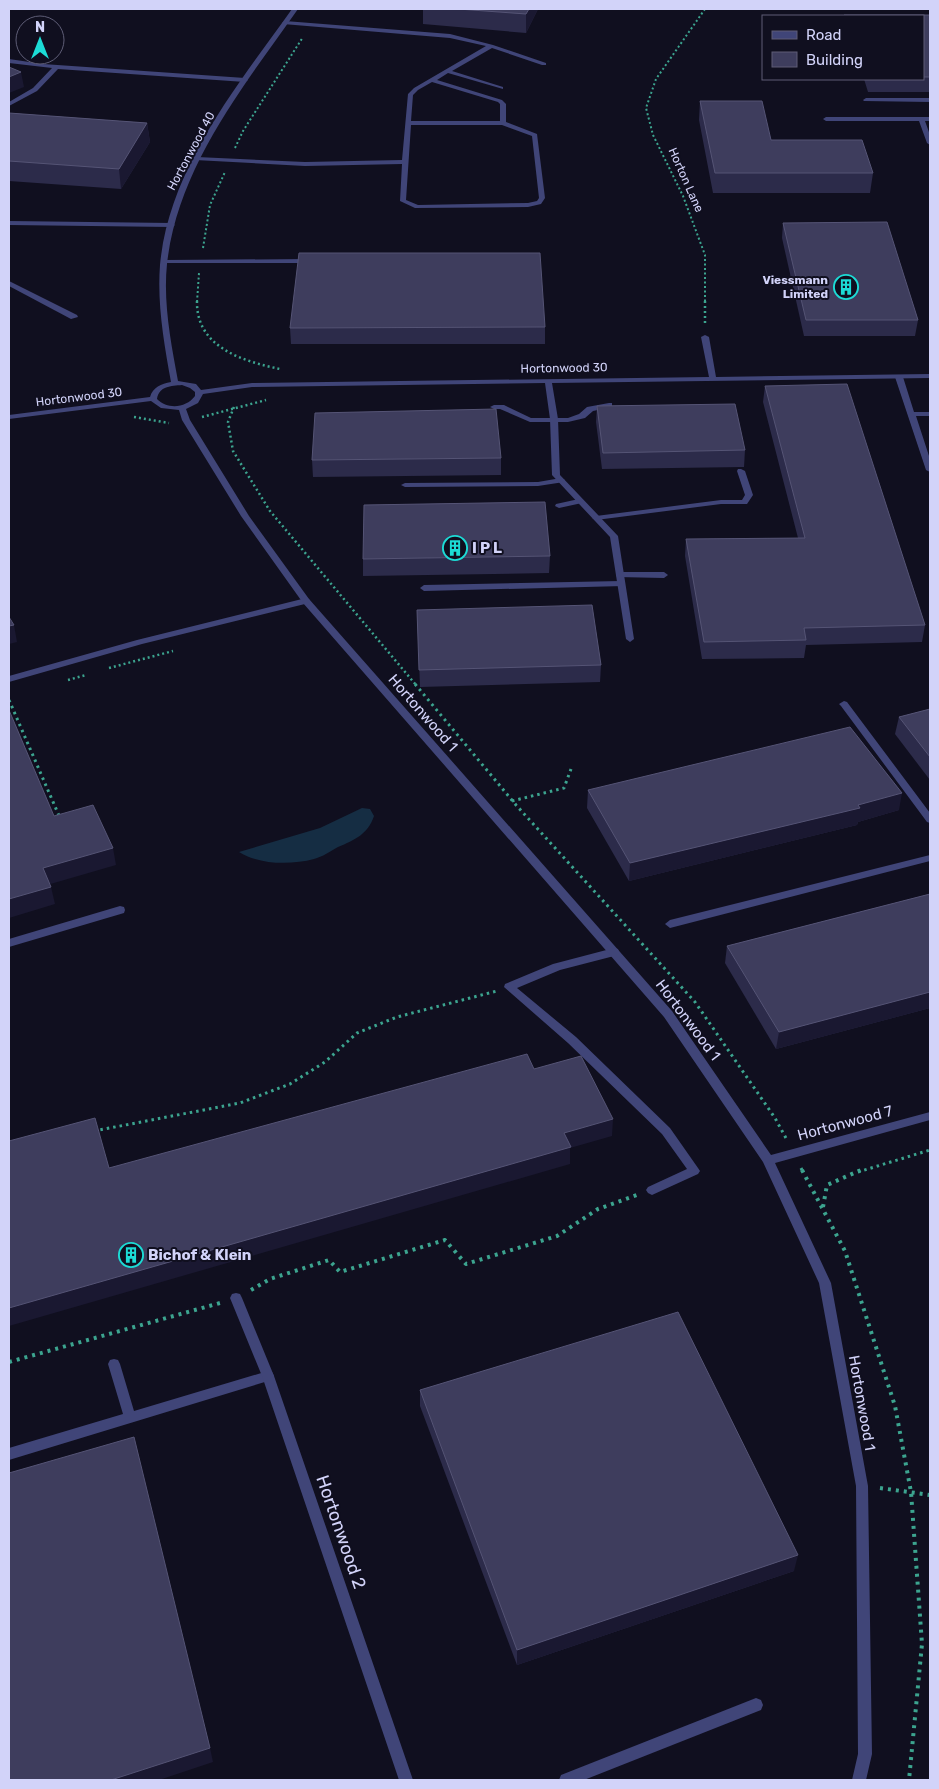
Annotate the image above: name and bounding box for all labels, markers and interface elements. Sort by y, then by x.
north arrow [15,15,65,65]
legend [762,15,924,80]
text: N [35,19,45,36]
text: Road [806,26,842,44]
text: Building [806,51,863,69]
street label: Hortonwood 40 [164,109,218,193]
street label: Horton Lane [666,146,707,215]
place label: Viessmann Limited [762,273,828,301]
building icon: Viessmann Limited [833,274,859,300]
street label: Hortonwood 30 [520,360,608,376]
street label: Hortonwood 30 [35,385,123,409]
building icon: I P L [442,535,468,561]
place label: I P L [472,539,502,557]
street label: Hortonwood 1 [385,671,461,755]
street label: Hortonwood 1 [652,976,724,1064]
street label: Hortonwood 7 [795,1102,895,1144]
building icon: Bichof & Klein [118,1242,144,1268]
place label: Bichof & Klein [148,1246,252,1264]
street label: Hortonwood 1 [845,1354,879,1452]
street label: Hortonwood 2 [311,1472,371,1592]

